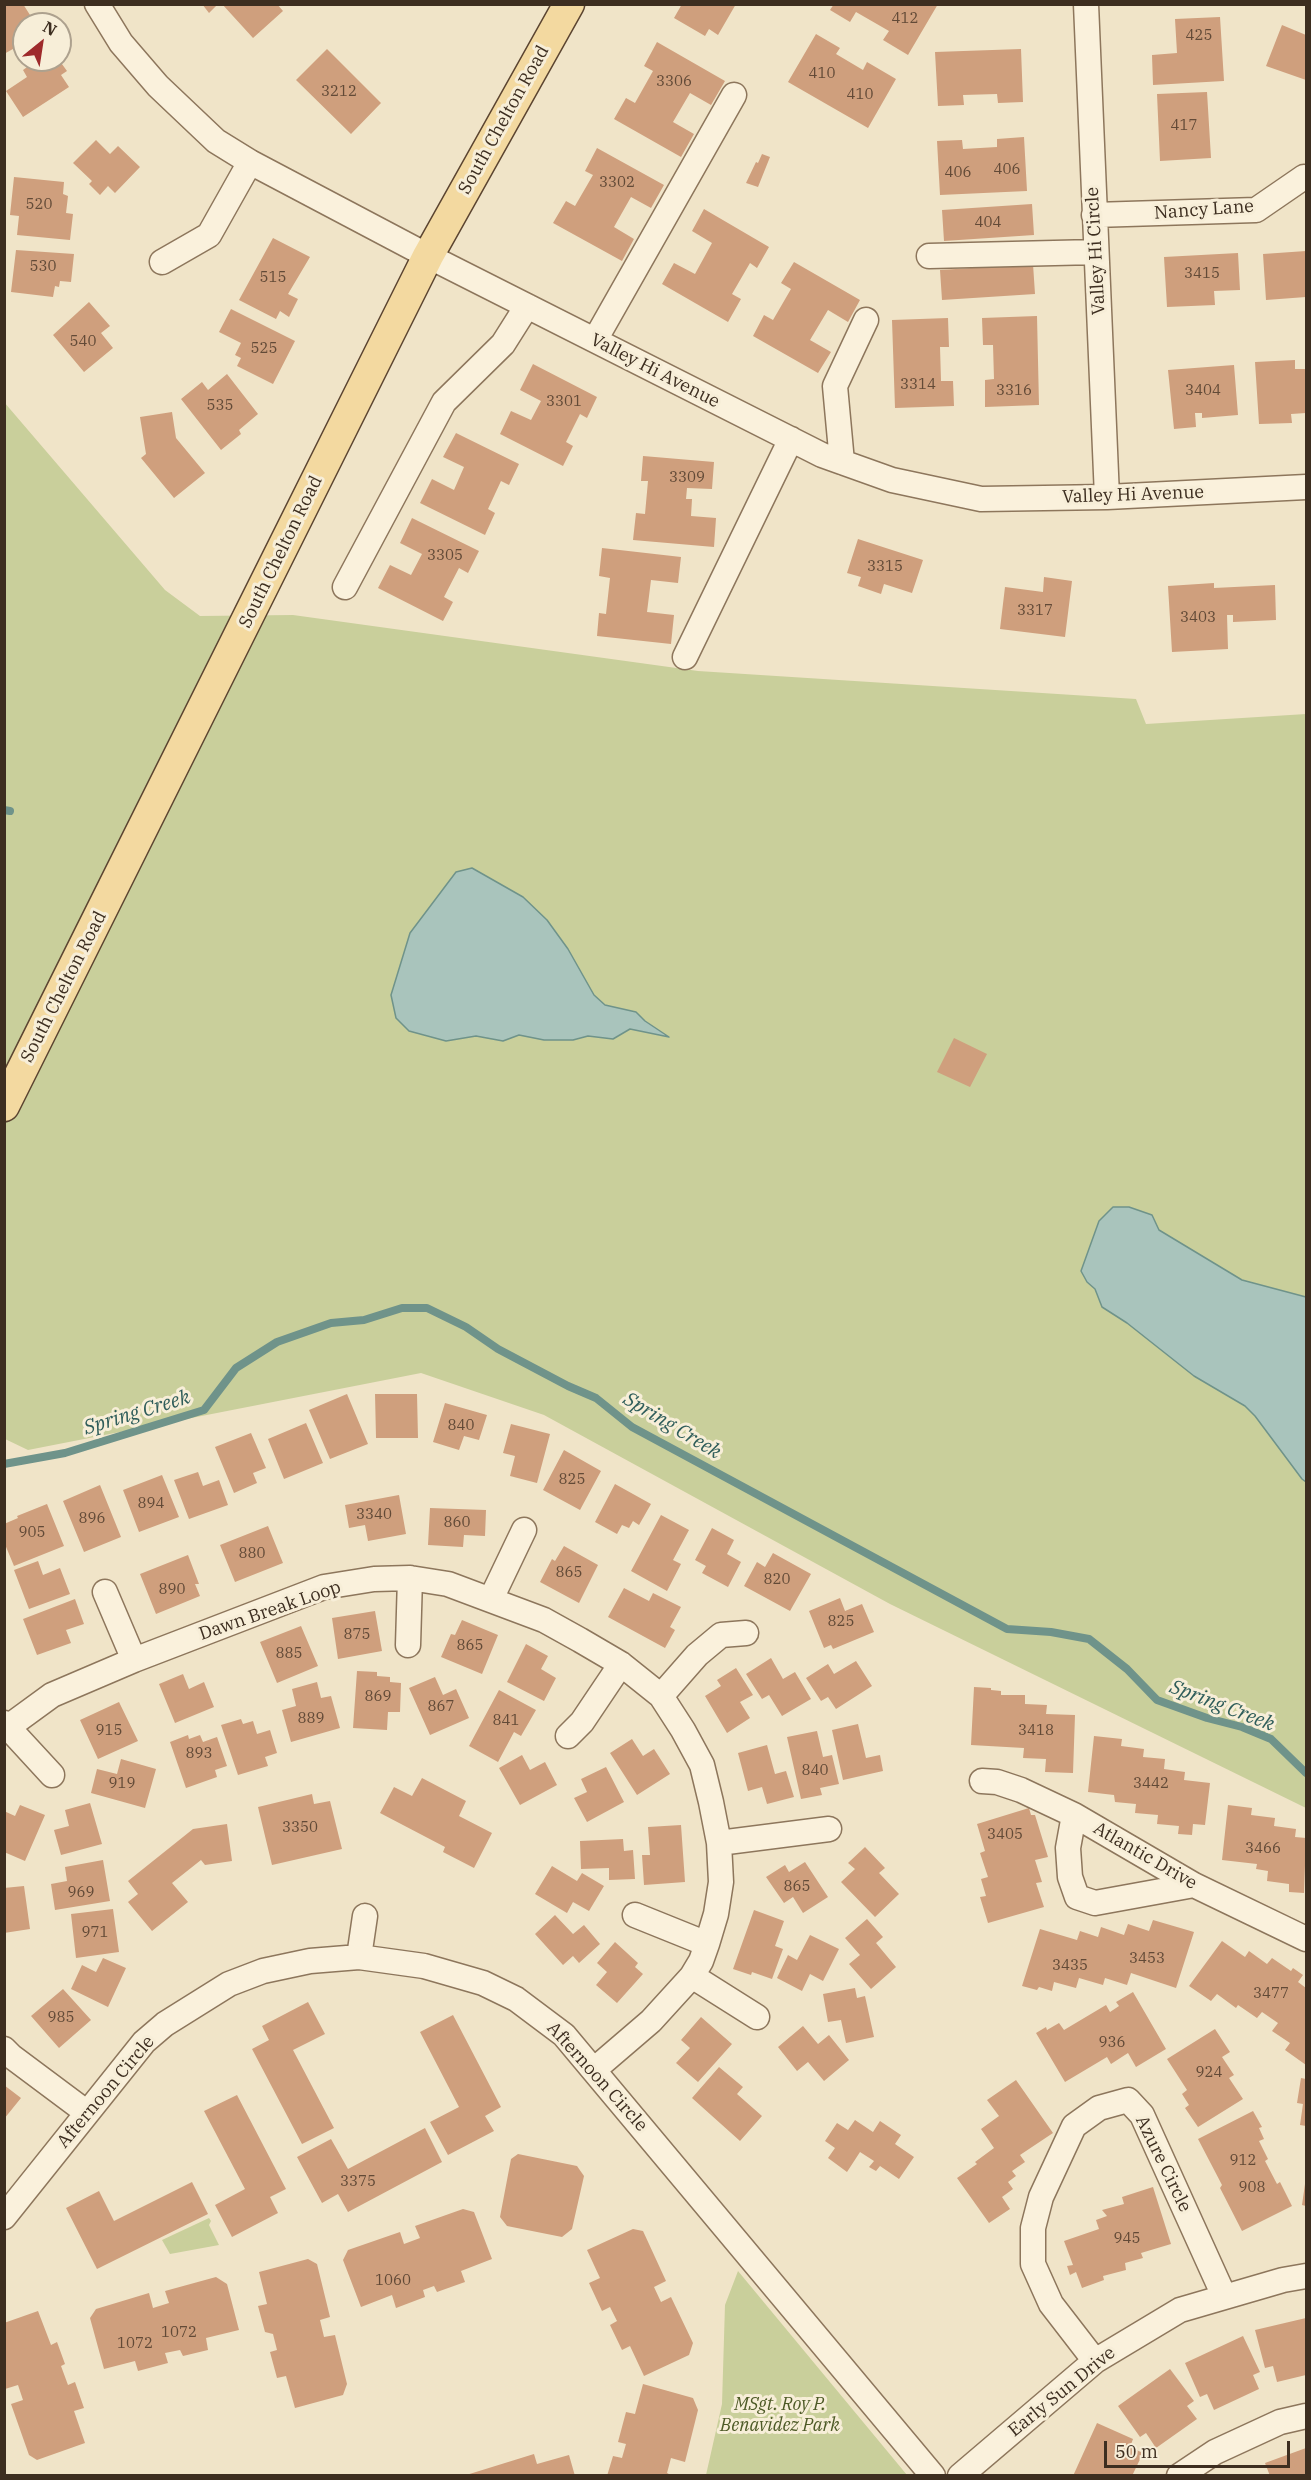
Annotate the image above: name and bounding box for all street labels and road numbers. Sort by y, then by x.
street label: South Chelton Road [454,42,554,198]
street label: Valley Hi Circle [1082,186,1110,316]
street label: Nancy Lane [1153,196,1255,224]
street label: Valley Hi Avenue [587,329,723,413]
street label: South Chelton Road [235,472,327,632]
street label: Valley Hi Avenue [1062,482,1204,508]
street label: South Chelton Road [17,908,111,1066]
street label: Dawn Break Loop [196,1577,344,1645]
street label: Atlantic Drive [1089,1818,1201,1894]
street label: Afternoon Circle [542,2018,652,2136]
street label: Afternoon Circle [53,2032,159,2152]
street label: Azure Circle [1130,2112,1196,2216]
street label: Early Sun Drive [1004,2342,1120,2442]

